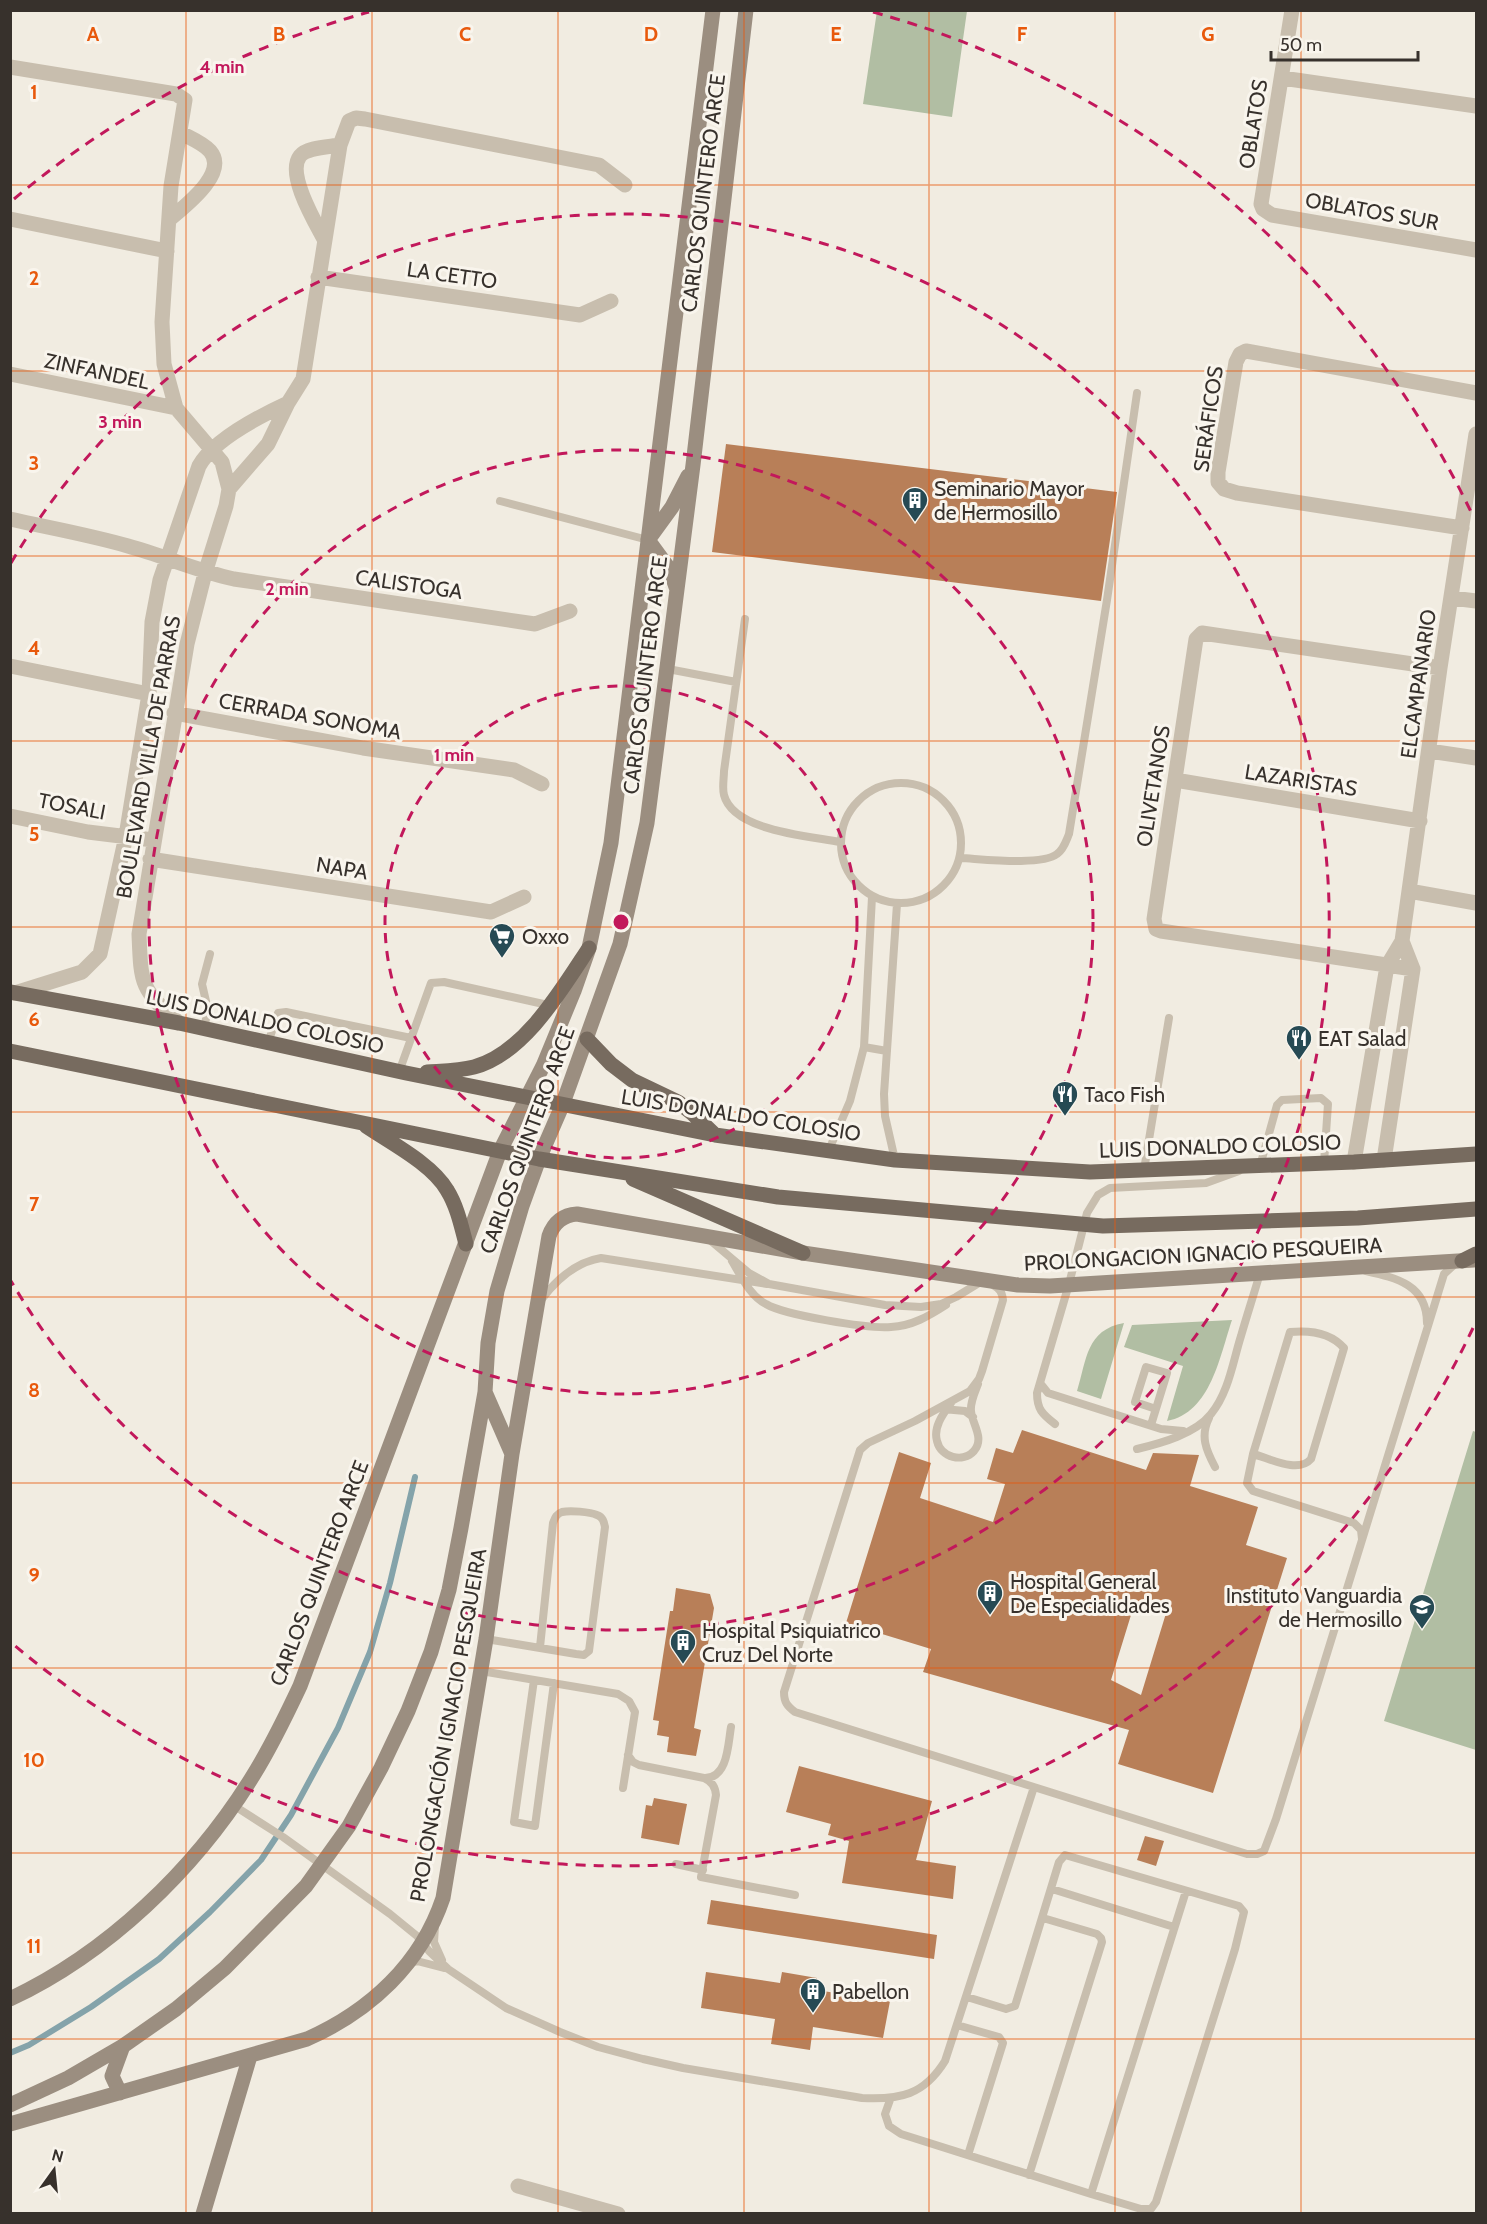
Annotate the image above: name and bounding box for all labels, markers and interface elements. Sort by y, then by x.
text: A [87,22,100,46]
text: B [273,22,285,46]
text: C [459,22,471,46]
text: D [644,22,658,46]
text: E [830,22,842,46]
text: F [1017,22,1028,46]
text: G [1201,22,1215,46]
scale bar [1271,24,1418,62]
text: 50 m [1280,34,1322,56]
text: 4 min [199,56,245,78]
street label: CARLOS QUINTERO ARCE [676,72,730,314]
street label: OBLATOS [1234,78,1272,170]
text: 1 [30,80,38,104]
street label: OBLATOS SUR [1303,187,1441,235]
street label: LA CETTO [405,256,499,294]
text: 2 [29,266,39,290]
street label: ZINFANDEL [42,348,152,394]
street label: SERÁFICOS [1188,364,1228,474]
text: 3 min [98,411,142,433]
text: 3 [29,451,39,475]
place label: Seminario Mayor de Hermosillo [934,476,1085,525]
building icon: Seminario Mayor de Hermosillo [900,485,930,523]
street label: CARLOS QUINTERO ARCE [618,554,672,796]
street label: CALISTOGA [354,564,464,604]
text: 2 min [265,578,309,600]
street label: ELCAMPANARIO [1395,608,1441,760]
street label: BOULEVARD VILLA DE PARRAS [111,614,185,900]
text: 4 [28,636,40,660]
street label: CERRADA SONOMA [217,688,403,744]
street label: OLIVETANOS [1131,723,1175,849]
text: 1 min [434,744,474,766]
street label: LAZARISTAS [1243,759,1359,801]
street label: TOSALI [36,787,108,825]
text: 5 [29,822,39,846]
street label: NAPA [314,852,370,884]
centre of rings [611,912,631,932]
supermarket icon: Oxxo [487,921,517,959]
place label: Oxxo [522,924,569,949]
street label: LUIS DONALDO COLOSIO [144,984,386,1058]
text: 6 [28,1007,40,1031]
street label: CARLOS QUINTERO ARCE [474,1023,580,1257]
restaurant icon: EAT Salad [1284,1023,1314,1061]
place label: EAT Salad [1318,1026,1406,1051]
restaurant icon: Taco Fish [1050,1079,1080,1117]
place label: Taco Fish [1084,1082,1165,1107]
street label: LUIS DONALDO COLOSIO [619,1084,863,1146]
street label: LUIS DONALDO COLOSIO [1098,1129,1342,1163]
text: 7 [29,1192,40,1216]
street label: PROLONGACION IGNACIO PESQUEIRA [1023,1232,1383,1276]
text: 8 [28,1378,40,1402]
street label: CARLOS QUINTERO ARCE [264,1457,374,1689]
street label: PROLONGACIÓN IGNACIO PESQUEIRA [405,1546,491,1904]
text: 9 [28,1563,40,1587]
place label: Hospital General De Especialidades [1010,1569,1170,1618]
building icon: Hospital General De Especialidades [975,1578,1005,1616]
place label: Instituto Vanguardia de Hermosillo [1226,1583,1402,1632]
school or university icon: Instituto Vanguardia de Hermosillo [1407,1592,1437,1630]
place label: Hospital Psiquiatrico Cruz Del Norte [702,1618,881,1667]
building icon: Hospital Psiquiatrico Cruz Del Norte [668,1627,698,1665]
text: 10 [23,1748,45,1772]
text: 11 [27,1934,41,1958]
building icon: Pabellon [798,1976,828,2014]
place label: Pabellon [832,1979,909,2004]
north arrow [24,2140,84,2200]
text: N [50,2145,66,2167]

